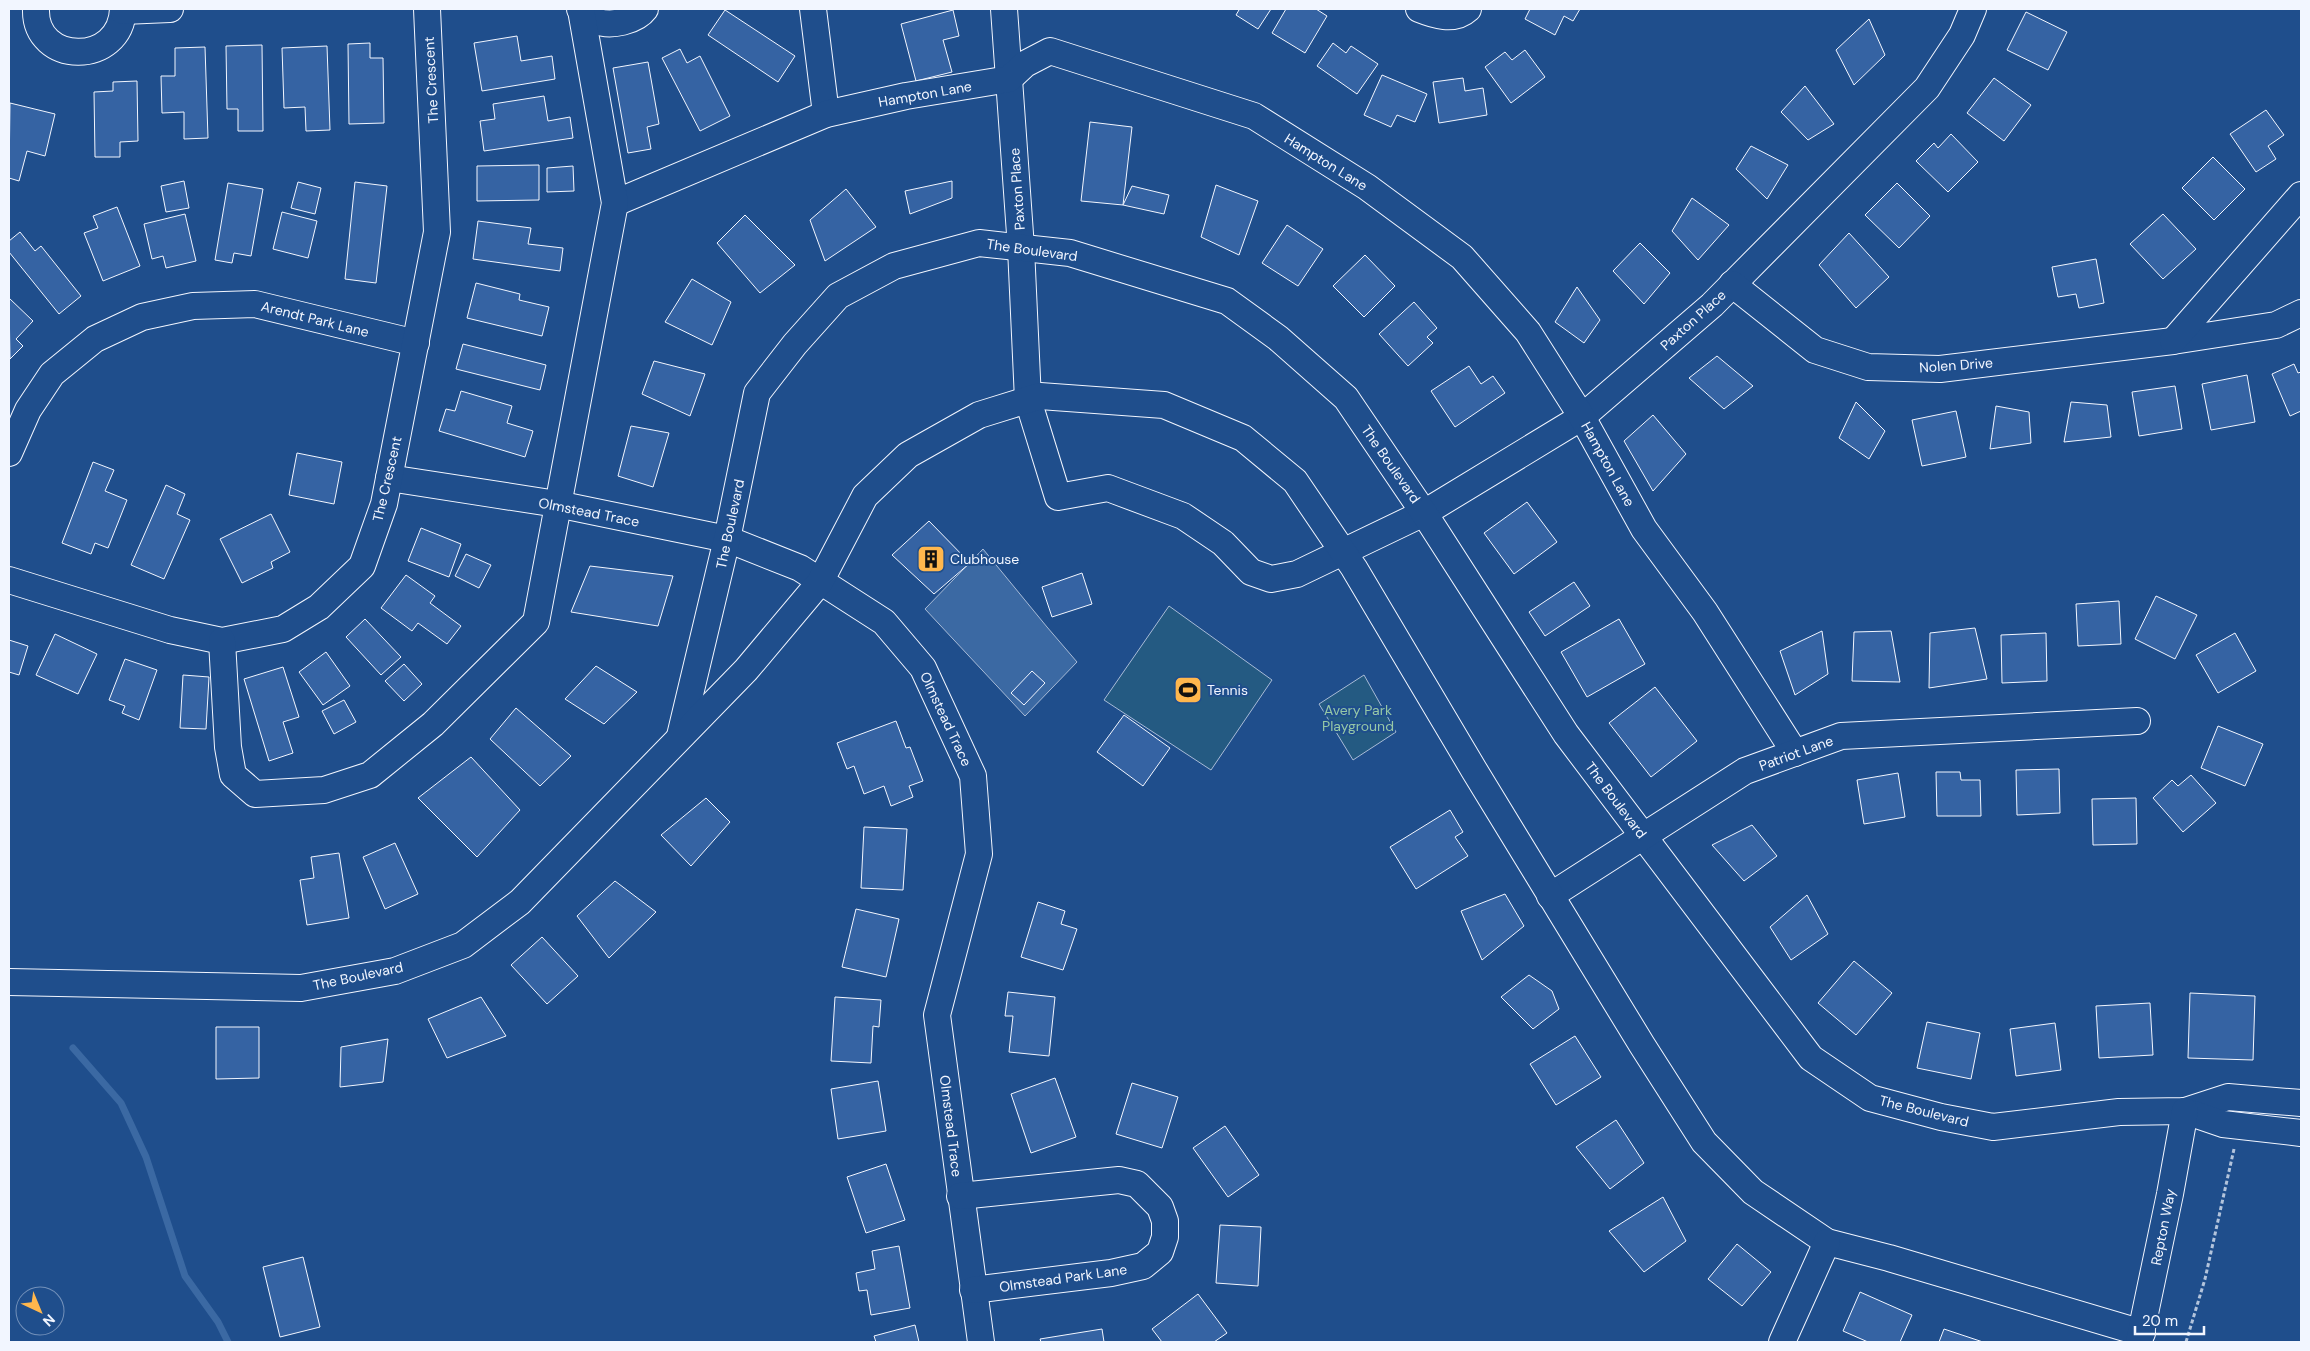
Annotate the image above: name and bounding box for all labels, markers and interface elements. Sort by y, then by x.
street label: The Crescent [420,36,442,124]
street label: Hampton Lane [877,77,973,111]
street label: Hampton Lane [1281,129,1371,195]
street label: Paxton Place [1005,147,1029,231]
street label: The Boulevard [985,235,1079,265]
street label: Paxton Place [1656,286,1730,354]
street label: Arendt Park Lane [259,297,371,341]
street label: Nolen Drive [1918,353,1994,377]
street label: Hampton Lane [1577,418,1639,510]
street label: The Boulevard [1357,421,1425,507]
street label: The Crescent [368,435,406,523]
street label: The Boulevard [712,477,748,571]
street label: Olmstead Trace [537,493,641,531]
building icon: Clubhouse [916,544,946,574]
place label: Clubhouse [950,550,1019,568]
street label: Olmstead Trace [916,669,976,769]
sports icon: Tennis [1173,675,1203,705]
place label: Tennis [1207,681,1248,699]
park label: Avery Park Playground [1322,701,1394,735]
street label: Patriot Lane [1757,731,1836,775]
street label: The Boulevard [1581,758,1651,842]
street label: The Boulevard [311,958,405,994]
street label: Olmstead Trace [936,1074,966,1178]
street label: The Boulevard [1877,1091,1971,1131]
street label: Repton Way [2147,1187,2179,1267]
street label: Olmstead Park Lane [998,1260,1128,1296]
north arrow [15,1286,65,1336]
scale bar [2135,1304,2204,1336]
text: N [39,1310,59,1330]
text: 20 m [2142,1311,2178,1331]

